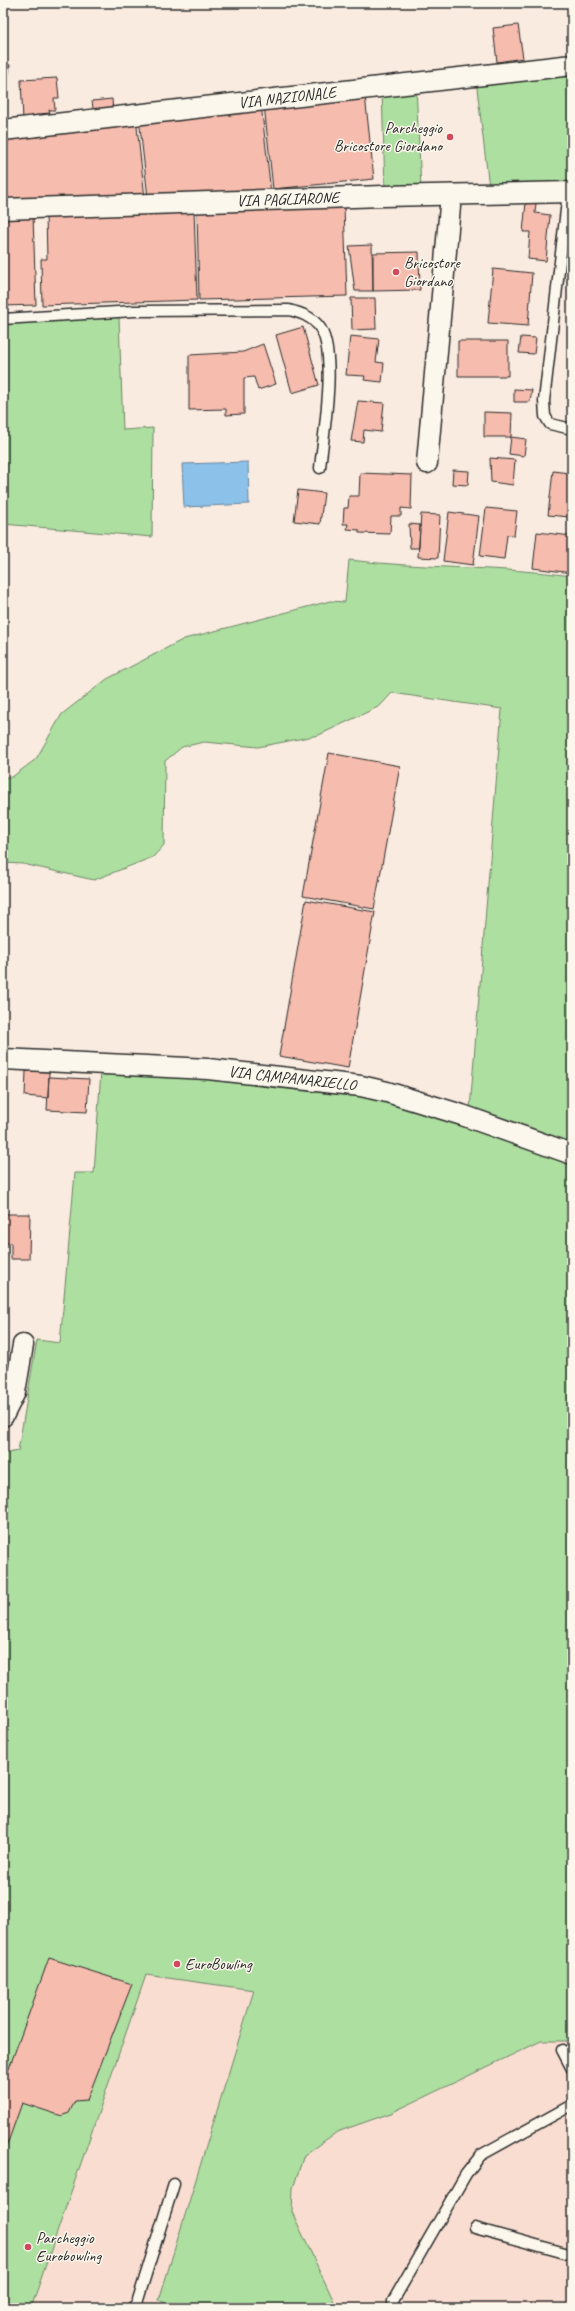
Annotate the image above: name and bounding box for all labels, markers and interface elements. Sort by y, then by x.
street label: VIA NAZIONALE [237,82,339,113]
place label: Parcheggio Bricostore Giordano [334,118,444,156]
marker: Parcheggio Bricostore Giordano [445,132,455,142]
street label: VIA PAGLIARONE [236,187,342,211]
place label: Bricostore Giordano [404,253,462,291]
marker: Bricostore Giordano [391,267,401,277]
street label: VIA CAMPANARIELLO [227,1061,359,1096]
place label: EuroBowling [185,1954,253,1974]
marker: EuroBowling [172,1959,182,1969]
place label: Parcheggio Eurobowling [36,2228,103,2266]
marker: Parcheggio Eurobowling [23,2242,33,2252]

